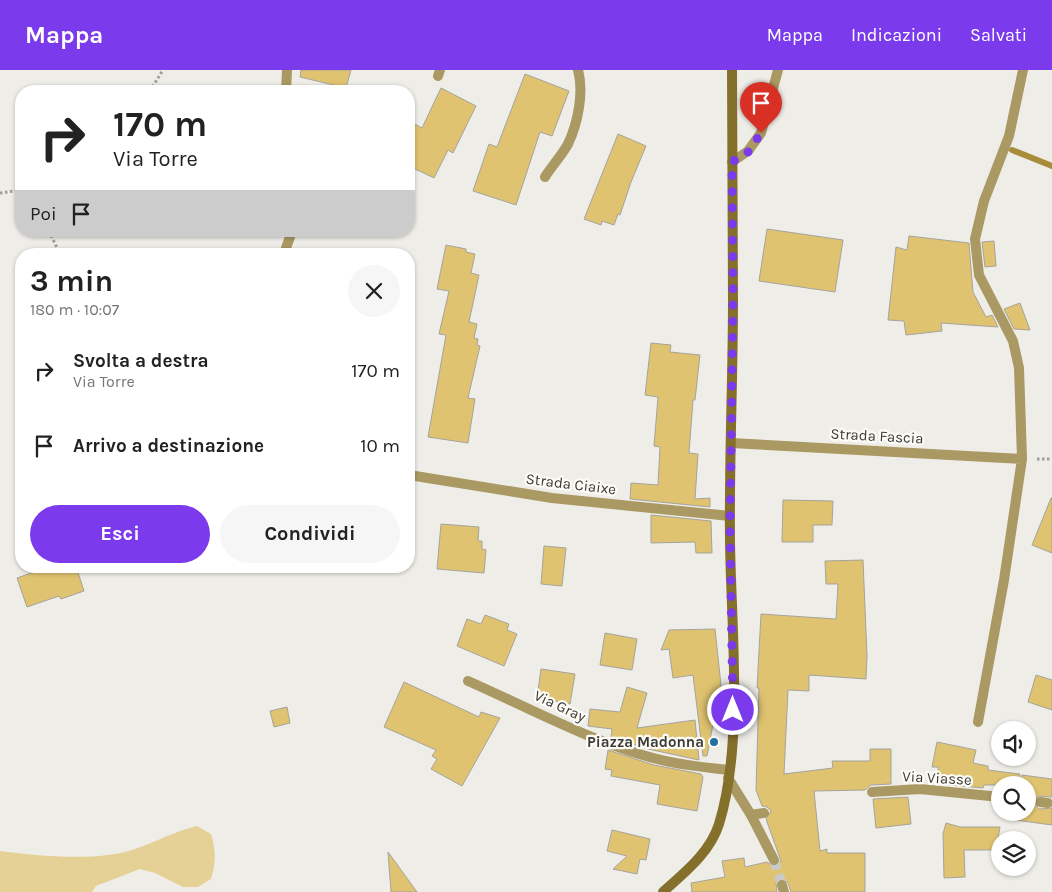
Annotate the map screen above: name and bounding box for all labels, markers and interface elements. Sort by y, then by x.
text: Mappa [25,21,103,49]
text: Mappa [767,24,823,46]
text: Indicazioni [851,24,942,46]
text: Salvati [970,24,1027,46]
pin [740,82,782,133]
icon: arrive [747,89,775,117]
text: 170 m [113,104,207,145]
icon: right [30,105,95,170]
text: Via Torre [113,146,198,172]
icon: arrive [67,200,95,228]
text: Poi [30,203,57,225]
text: 3 min [30,263,113,299]
button: close [348,265,400,317]
text: 180 m · 10:07 [30,300,119,319]
text: Svolta a destra [73,350,209,372]
icon: right [30,357,58,385]
text: 170 m [351,360,400,382]
text: Via Torre [73,372,135,391]
street label: Strada Fascia [830,425,924,447]
icon: arrive [30,432,58,460]
text: Arrivo a destinazione [73,435,264,457]
text: 10 m [360,435,400,457]
street label: Strada Ciaixe [525,470,617,498]
button: Esci [30,505,210,563]
button: Condividi [220,505,400,563]
position arrow [706,683,758,735]
street label: Via Gray [531,686,589,726]
map controls [991,721,1036,876]
button: sound [991,721,1036,766]
place label: Piazza Madonna [587,733,704,751]
marker: Piazza Madonna [708,736,720,748]
street label: Via Viasse [902,767,972,789]
button: search [991,776,1036,821]
button: layers [991,831,1036,876]

